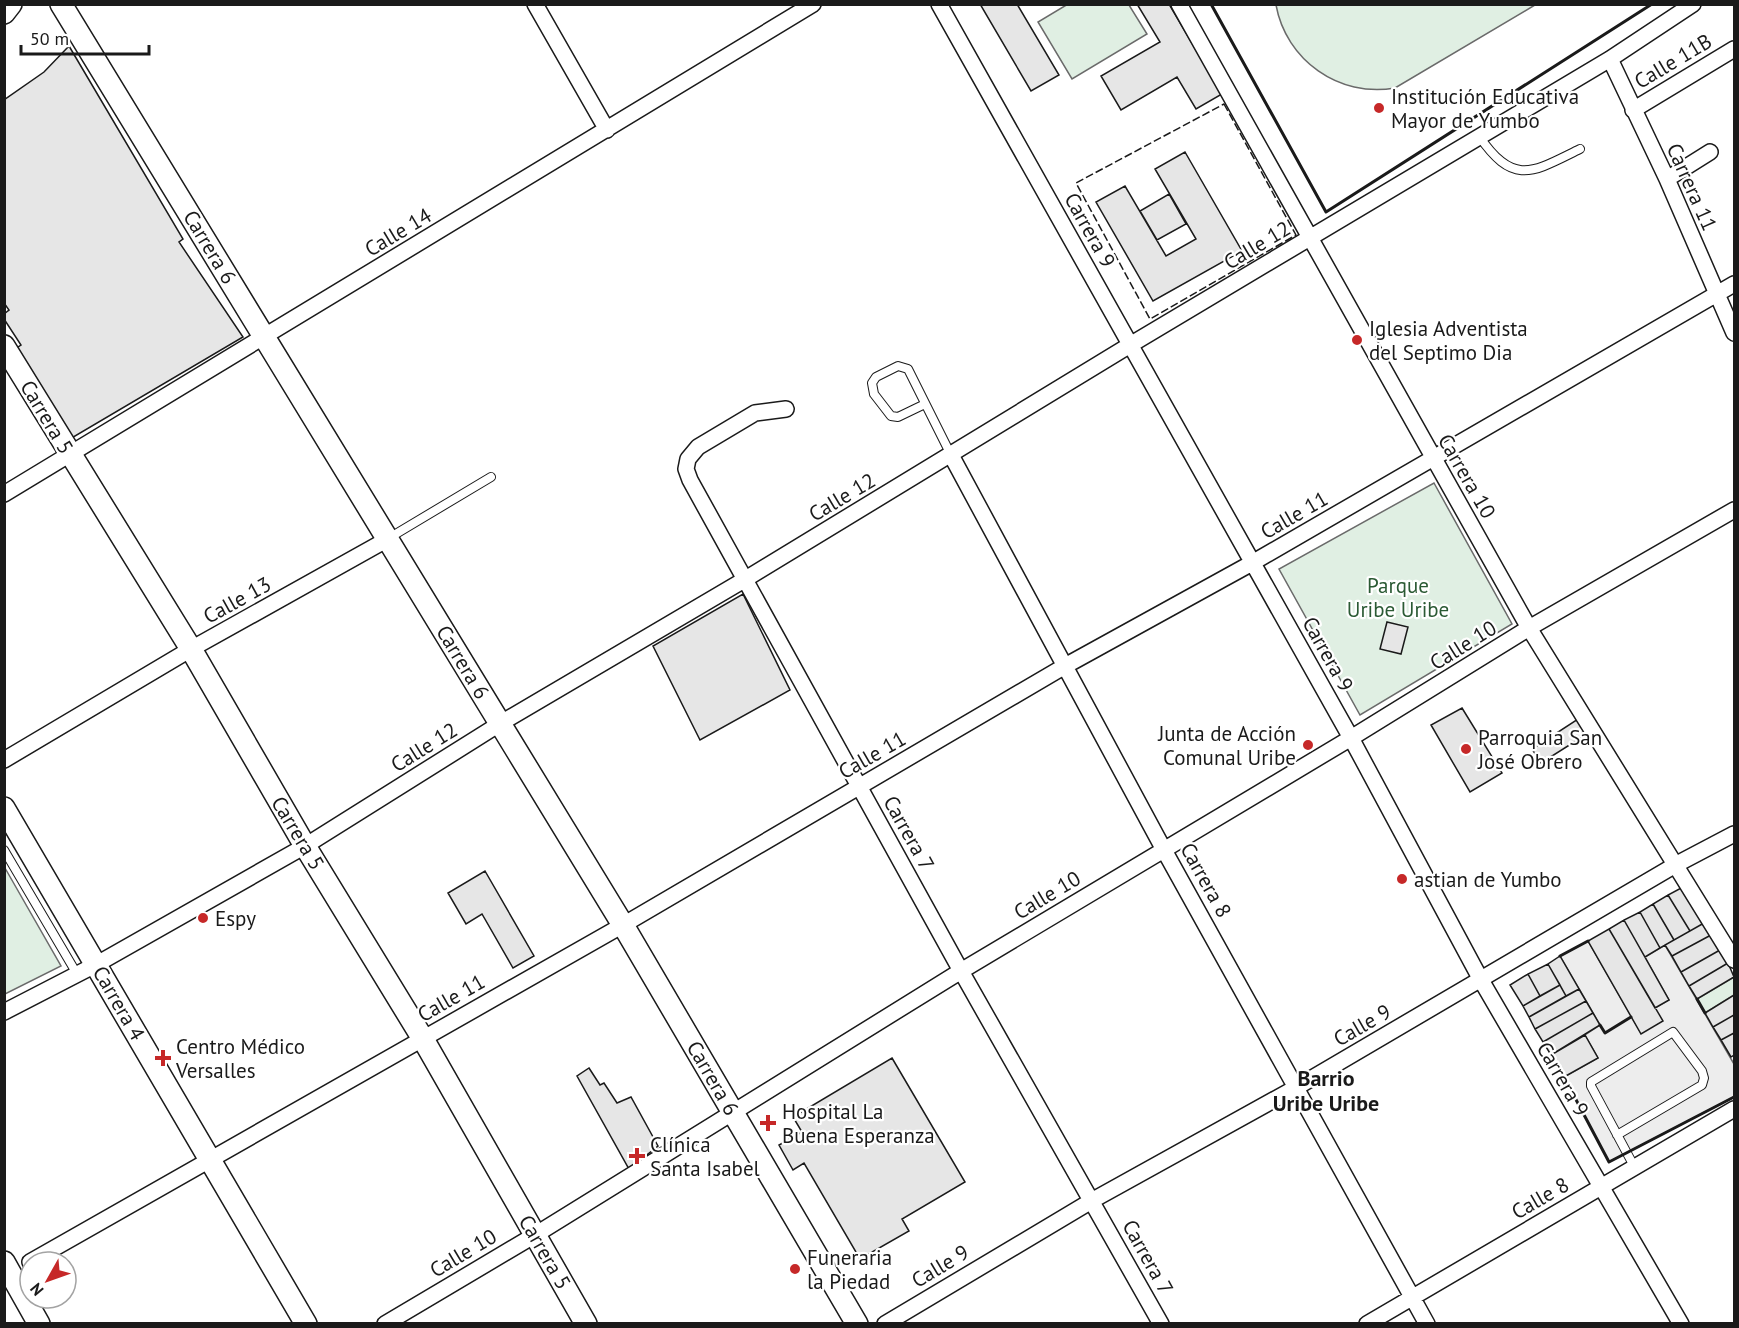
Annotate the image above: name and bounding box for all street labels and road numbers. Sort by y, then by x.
street label: Calle 11B [1629,27,1717,95]
street label: Carrera 11 [1661,139,1723,235]
street label: Carrera 9 [1058,188,1122,272]
street label: Calle 14 [360,202,436,262]
street label: Carrera 6 [177,205,243,289]
street label: Calle 12 [1219,215,1295,275]
street label: Carrera 5 [14,375,80,459]
street label: Carrera 10 [1432,429,1502,523]
street label: Calle 12 [804,467,880,527]
street label: Calle 11 [1255,485,1333,545]
street label: Calle 13 [198,570,276,630]
street label: Carrera 9 [1296,612,1360,696]
street label: Calle 10 [1425,614,1501,676]
street label: Carrera 6 [430,620,496,704]
street label: Calle 12 [386,716,462,778]
street label: Calle 11 [833,725,911,785]
street label: Carrera 5 [265,791,331,875]
street label: Carrera 7 [877,791,941,875]
street label: Carrera 8 [1174,838,1238,922]
street label: Calle 10 [1009,865,1085,925]
street label: Carrera 4 [87,961,151,1045]
street label: Calle 11 [412,968,490,1028]
street label: Calle 9 [1328,998,1396,1052]
street label: Carrera 6 [681,1036,745,1120]
street label: Carrera 9 [1531,1037,1595,1121]
street label: Calle 8 [1506,1171,1574,1225]
street label: Carrera 5 [513,1210,577,1294]
street label: Carrera 7 [1116,1215,1180,1299]
street label: Calle 10 [425,1223,501,1283]
street label: Calle 9 [906,1238,974,1294]

